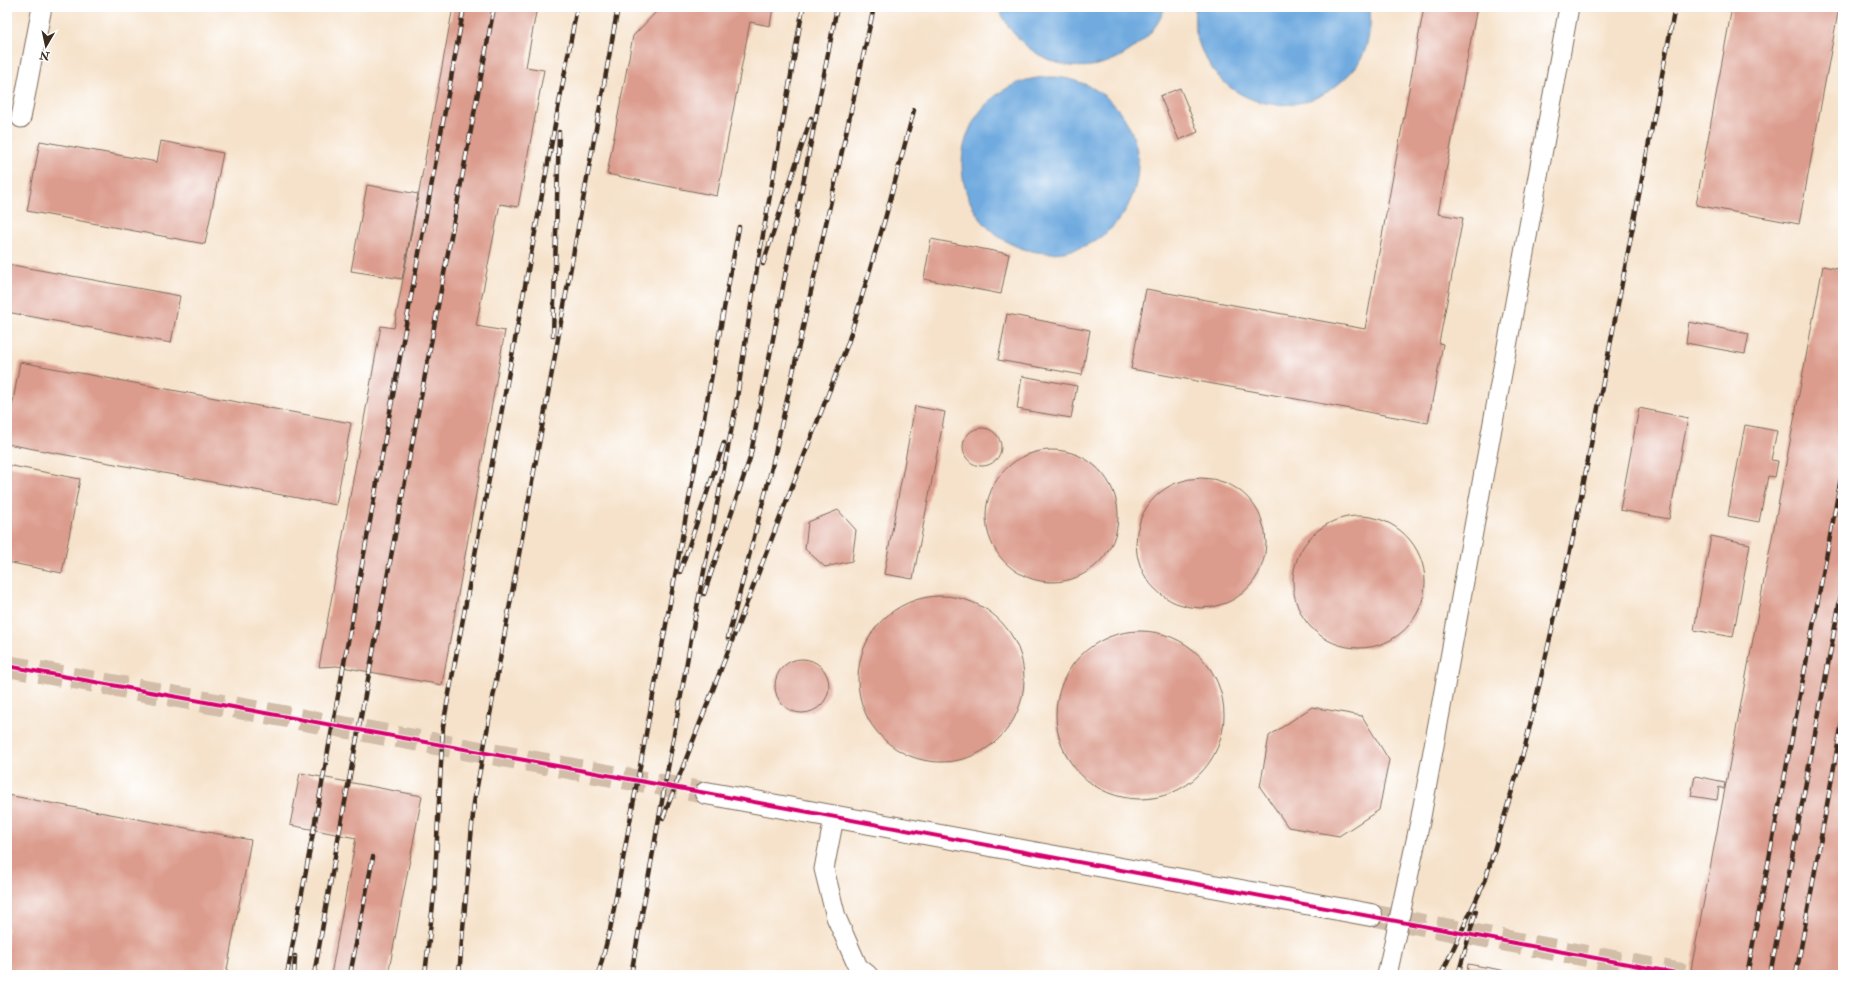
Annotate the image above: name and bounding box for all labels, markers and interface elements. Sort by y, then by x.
north arrow [26,26,66,66]
text: N [38,48,51,63]

